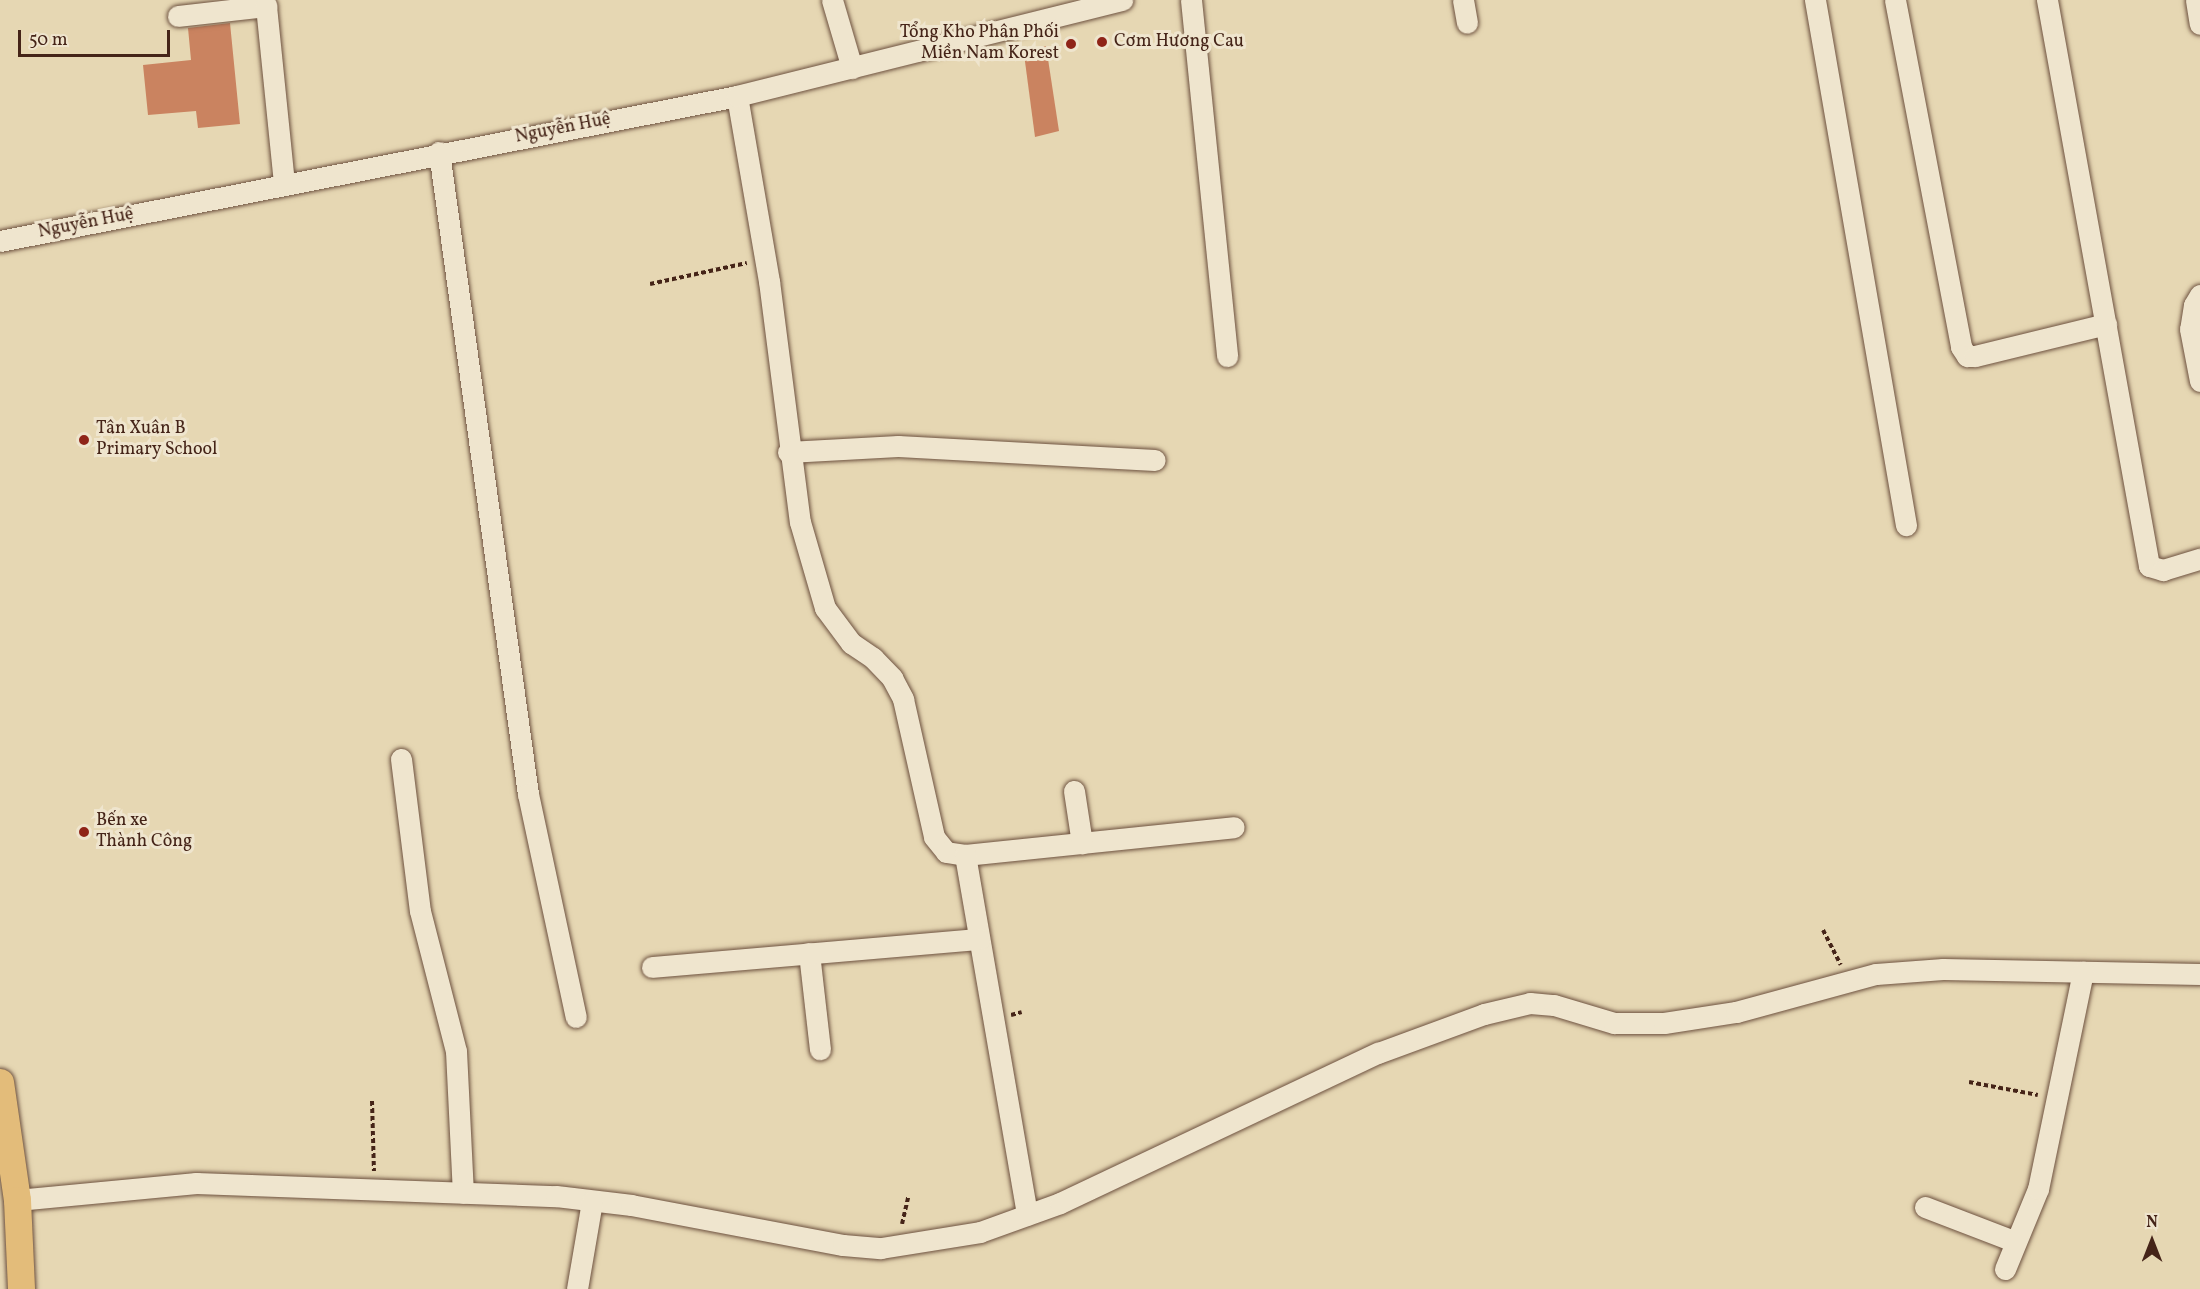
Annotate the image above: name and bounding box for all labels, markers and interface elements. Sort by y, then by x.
scale bar [21,18,172,56]
place label: Tổng Kho Phân Phối Miền Nam Korest [900,23,1059,66]
text: 50 m [29,28,68,53]
place label: Cơm Hương Cau [1114,31,1244,53]
marker: Cơm Hương Cau [1095,35,1109,49]
marker: Tổng Kho Phân Phối Miền Nam Korest [1064,37,1078,51]
street label: Nguyễn Huệ [513,109,613,149]
street label: Nguyễn Huệ [36,204,136,244]
place label: Tân Xuân B Primary School [96,419,218,462]
marker: Tân Xuân B Primary School [77,433,91,447]
place label: Bến xe Thành Công [96,811,192,854]
marker: Bến xe Thành Công [77,825,91,839]
north arrow [2122,1211,2182,1271]
text: N [2146,1212,2158,1234]

